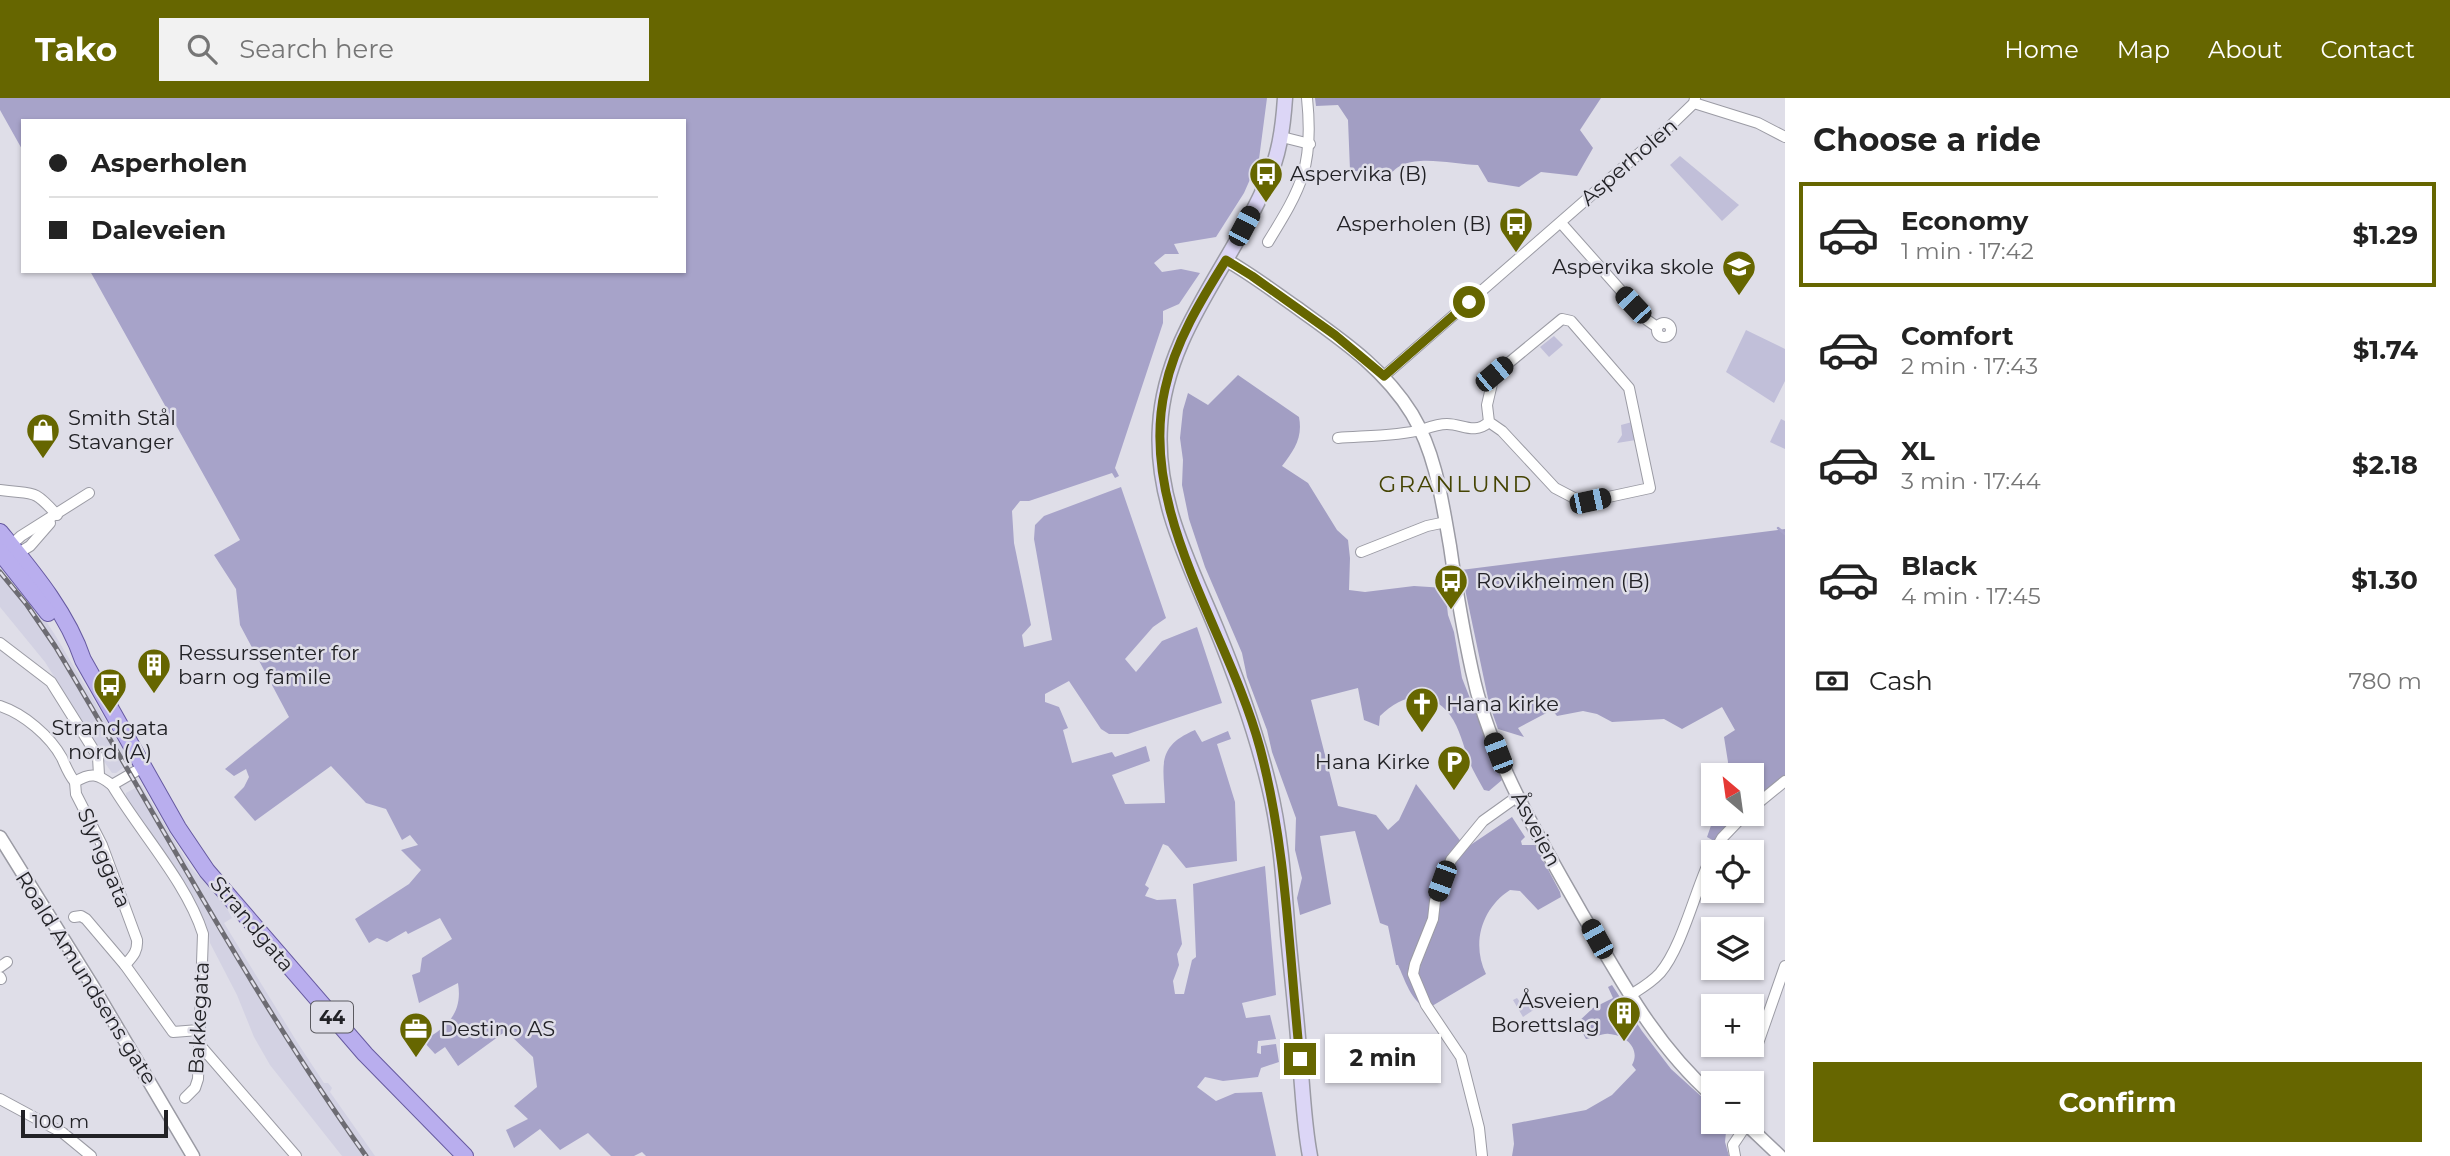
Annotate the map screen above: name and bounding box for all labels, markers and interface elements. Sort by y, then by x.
search box [159,18,649,81]
text: Tako [35,29,117,69]
icon: search [183,30,221,68]
text: Search here [239,33,394,65]
text: Home [2004,35,2079,64]
text: Map [2117,35,2170,64]
text: About [2208,35,2282,64]
text: Contact [2320,35,2415,64]
street label: Asperholen [1575,113,1682,211]
text: Choose a ride [1813,120,2041,159]
text: Asperholen [91,147,247,179]
bus stop icon: Aspervika (B) [1247,155,1285,204]
place label: Aspervika (B) [1290,161,1428,186]
car [1225,203,1264,249]
icon: car [1817,203,1880,266]
bus stop icon: Asperholen (B) [1497,205,1535,254]
text: Economy [1901,205,2028,237]
place label: Asperholen (B) [1337,211,1492,236]
text: Daleveien [91,214,226,246]
text: $1.29 [2353,219,2418,251]
text: 1 min · 17:42 [1901,237,2034,265]
school or university icon: Aspervika skole [1720,248,1758,297]
place label: Aspervika skole [1552,254,1714,279]
car [1611,282,1656,328]
route start [1453,286,1485,318]
icon: car [1817,318,1880,381]
text: Comfort [1901,320,2013,352]
text: $1.74 [2353,334,2418,366]
car [1472,352,1517,396]
text: 2 min · 17:43 [1901,352,2038,380]
place label: Smith Stål Stavanger [68,405,176,454]
shop icon: Smith Stål Stavanger [24,411,62,460]
icon: car [1817,433,1880,496]
text: XL [1901,435,1935,467]
text: $2.18 [2352,449,2418,481]
text: 3 min · 17:44 [1901,467,2041,495]
district label: GRANLUND [1379,470,1533,498]
car [1568,486,1613,516]
icon: car [1817,548,1880,611]
text: Black [1901,550,1977,582]
bus stop icon: Rovikheimen (B) [1432,562,1470,611]
text: $1.30 [2351,564,2418,596]
place label: Rovikheimen (B) [1476,568,1650,593]
text: 4 min · 17:45 [1901,582,2041,610]
place label: Ressurssenter for barn og famile [178,640,359,689]
building icon: Ressurssenter for barn og famile [135,646,173,695]
icon: cash [1813,662,1851,700]
text: Cash [1869,665,1933,697]
bus stop icon: Strandgata nord (A) [91,666,129,715]
text: 780 m [2349,667,2422,695]
church icon: Hana kirke [1403,685,1441,734]
place label: Hana kirke [1446,691,1559,716]
place label: Strandgata nord (A) [51,715,169,764]
car [1481,730,1516,776]
parking icon: Hana Kirke [1435,743,1473,792]
place label: Hana Kirke [1315,749,1430,774]
north arrow [1701,763,1764,826]
map controls [1701,763,1764,1134]
street label: Åsveien [1506,787,1567,871]
street label: Slynggata [72,804,137,911]
button: locate [1701,840,1764,903]
car [1425,858,1460,904]
street label: Roald Amundsens gate [11,867,162,1089]
street label: Strandgata [205,871,300,977]
car [1578,916,1617,962]
button: layers [1701,917,1764,980]
street label: Bakkegata [183,961,214,1075]
place label: Åsveien Borettslag [1491,988,1600,1037]
building icon: Åsveien Borettslag [1605,994,1643,1043]
button: + [1701,994,1764,1057]
road number: 44 [311,1001,353,1032]
office icon: Destino AS [397,1010,435,1059]
place label: Destino AS [440,1016,555,1041]
callout: 2 min [1324,1034,1440,1084]
route end [1284,1043,1316,1075]
text: 2 min [1349,1044,1417,1072]
button: Confirm [1813,1062,2422,1142]
button: − [1701,1071,1764,1134]
scale bar [21,1107,168,1139]
text: 100 m [32,1110,89,1133]

